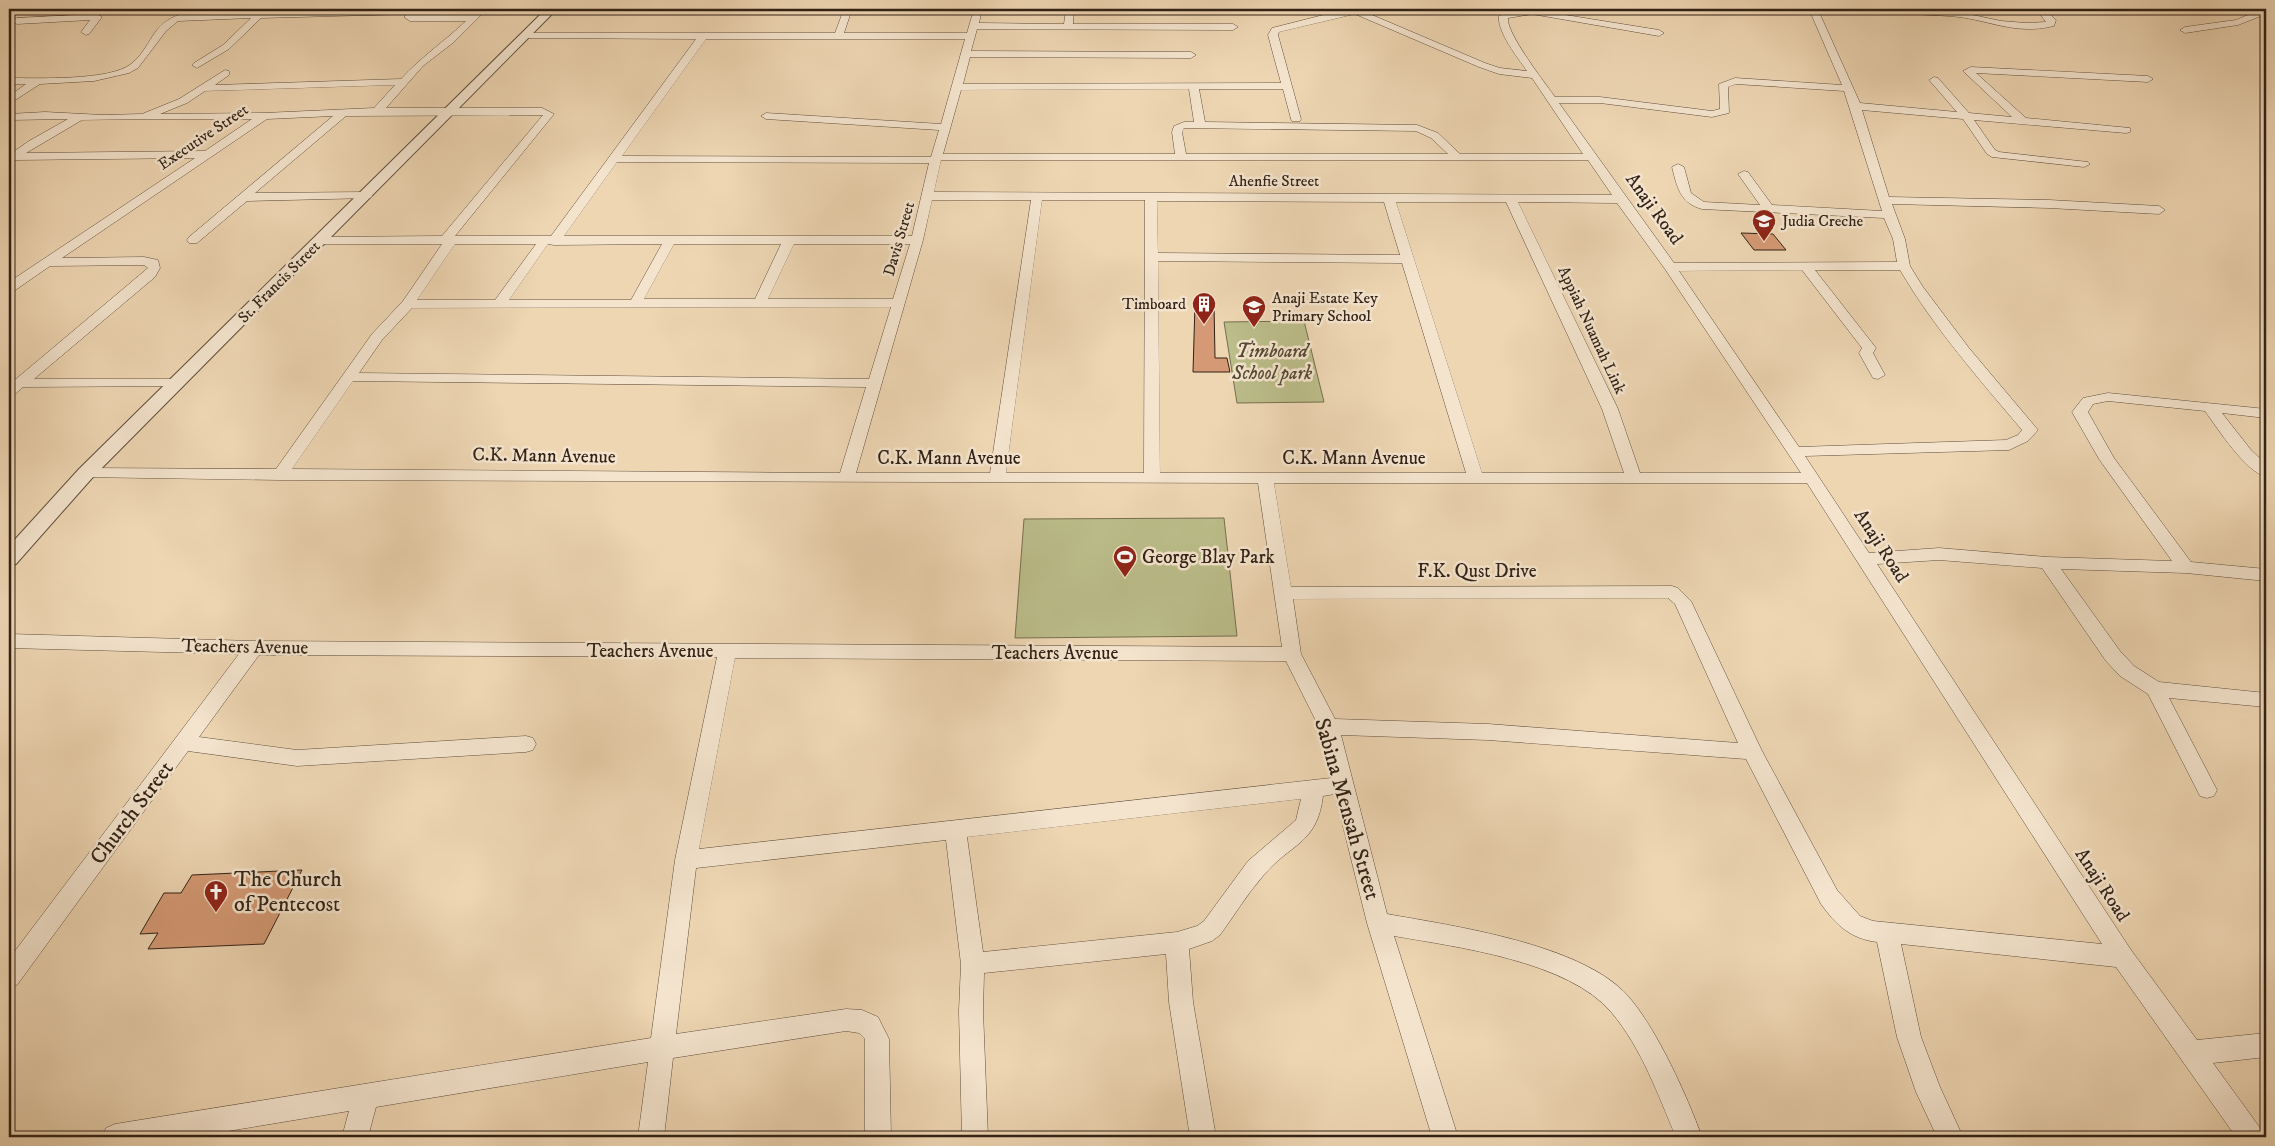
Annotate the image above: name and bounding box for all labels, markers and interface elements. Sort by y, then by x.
street label: Executive Street [154,99,252,175]
street label: Anaji Road [1620,169,1688,250]
street label: Ahenfie Street [1229,171,1319,191]
street label: Davis Street [879,199,919,279]
school or university icon: Judia Creche [1751,208,1777,242]
place label: Judia Creche [1780,211,1863,231]
street label: St. Francis Street [234,237,324,327]
street label: Appiah Nuamah Link [1554,263,1630,397]
place label: Anaji Estate Key Primary School [1272,288,1378,326]
building icon: Timboard [1191,291,1217,325]
place label: Timboard [1122,294,1186,314]
school or university icon: Anaji Estate Key Primary School [1241,294,1267,328]
park label: Timboard School park [1231,340,1312,386]
street label: C.K. Mann Avenue [472,443,616,469]
street label: C.K. Mann Avenue [877,447,1021,470]
street label: C.K. Mann Avenue [1282,447,1426,470]
street label: Anaji Road [1849,505,1914,587]
sports icon: George Blay Park [1112,544,1138,578]
place label: George Blay Park [1142,546,1275,569]
street label: F.K. Qust Drive [1417,560,1537,583]
street label: Teachers Avenue [181,634,309,660]
street label: Teachers Avenue [587,640,713,663]
street label: Teachers Avenue [992,642,1118,665]
street label: Sabina Mensah Street [1308,715,1386,903]
street label: Church Street [84,756,180,870]
street label: Anaji Road [2070,844,2135,926]
place label: The Church of Pentecost [234,866,342,918]
church icon: The Church of Pentecost [203,879,229,913]

